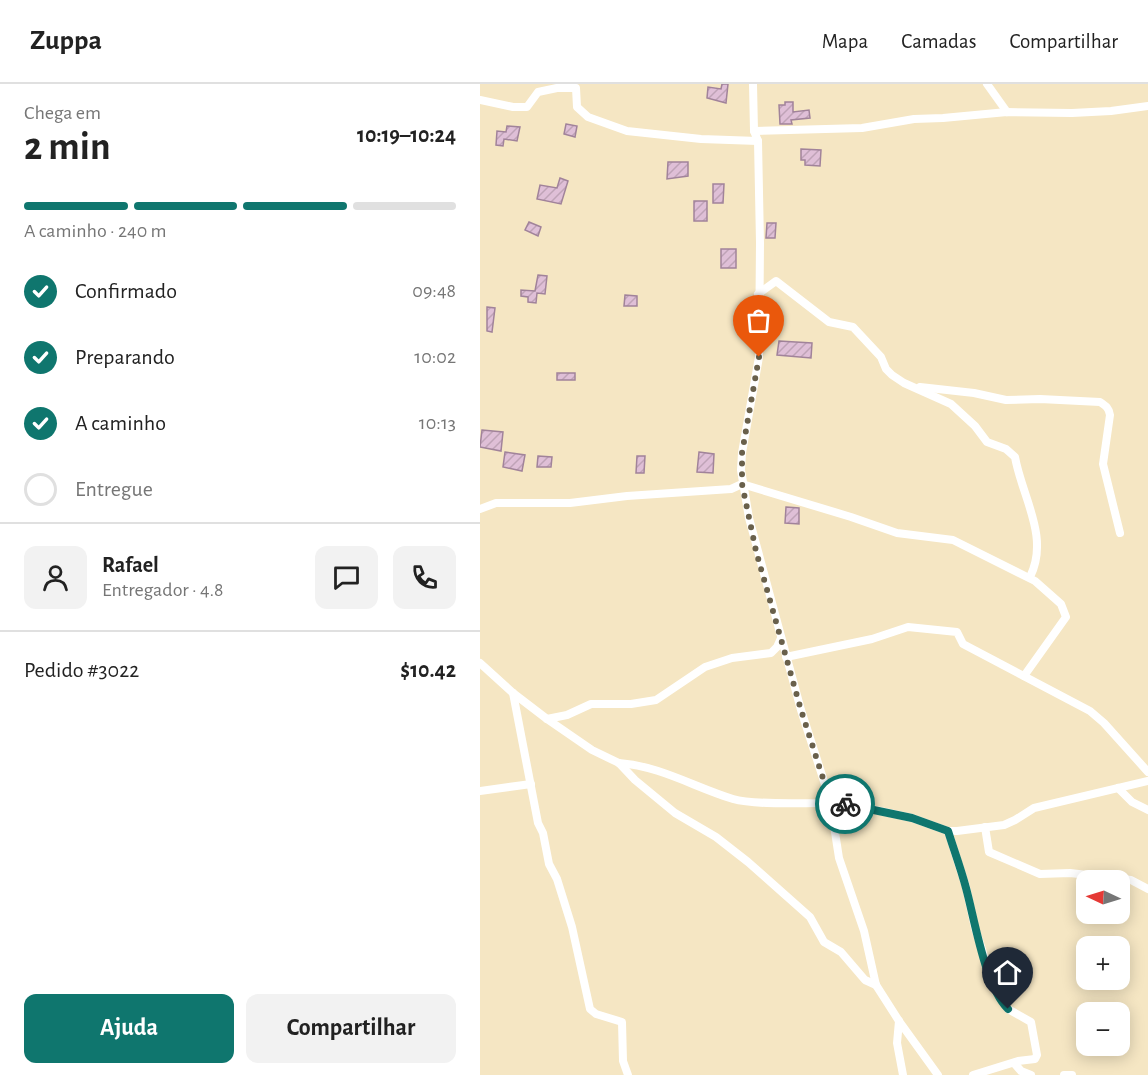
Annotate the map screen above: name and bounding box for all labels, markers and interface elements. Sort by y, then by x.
text: Zuppa [30,27,102,55]
text: Mapa [822,31,868,52]
text: Camadas [901,31,976,52]
text: Compartilhar [1009,31,1118,52]
text: Chega em [24,103,101,123]
text: 10:19–10:24 [357,124,456,146]
text: 2 min [24,128,111,167]
text: A caminho · 240 m [24,221,167,241]
icon: check [24,275,57,308]
text: Confirmado [75,280,177,302]
text: 09:48 [412,281,456,301]
pin [733,295,784,357]
icon: bag [742,304,775,337]
icon: check [24,341,57,374]
text: Preparando [75,346,175,368]
text: 10:02 [414,347,456,367]
icon: check [24,407,57,440]
text: A caminho [75,412,166,434]
text: 10:13 [419,413,456,433]
text: Entregue [75,478,153,500]
button: person [24,546,87,609]
button: chat [315,546,378,609]
button: phone [393,546,456,609]
text: Rafael [102,554,159,576]
text: Entregador · 4.8 [102,580,224,600]
text: Pedido #3022 [24,659,139,681]
text: $10.42 [400,659,456,681]
courier [815,774,875,834]
icon: bike [829,788,862,821]
north arrow [1076,870,1130,924]
map controls [1076,870,1130,1056]
button: + [1076,936,1130,990]
pin [982,947,1033,1009]
icon: home [991,956,1024,989]
button: Ajuda [24,994,234,1063]
button: Compartilhar [246,994,456,1063]
button: − [1076,1002,1130,1056]

